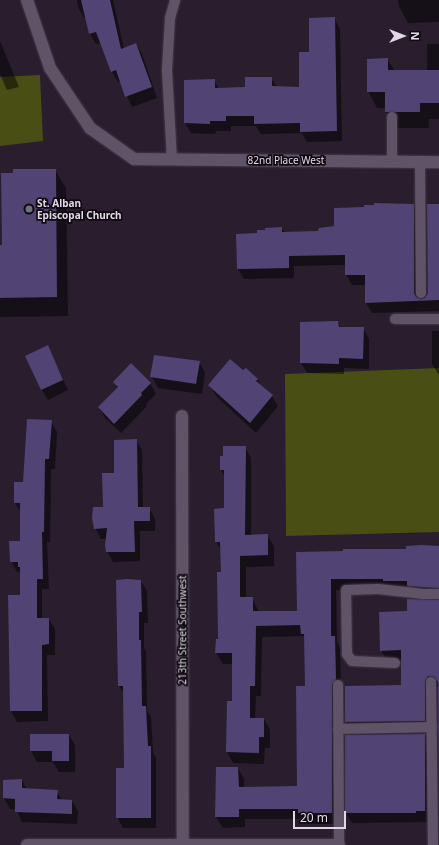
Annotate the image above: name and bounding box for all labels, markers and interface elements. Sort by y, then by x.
north arrow [383,16,423,56]
text: N [408,32,423,40]
street label: 82nd Place West [248,155,324,167]
place label: St. Alban Episcopal Church [37,197,122,220]
marker: St. Alban Episcopal Church [24,204,34,214]
street label: 213th Street Southwest [177,575,189,685]
scale bar [295,803,348,829]
text: 20 m [300,809,328,826]

